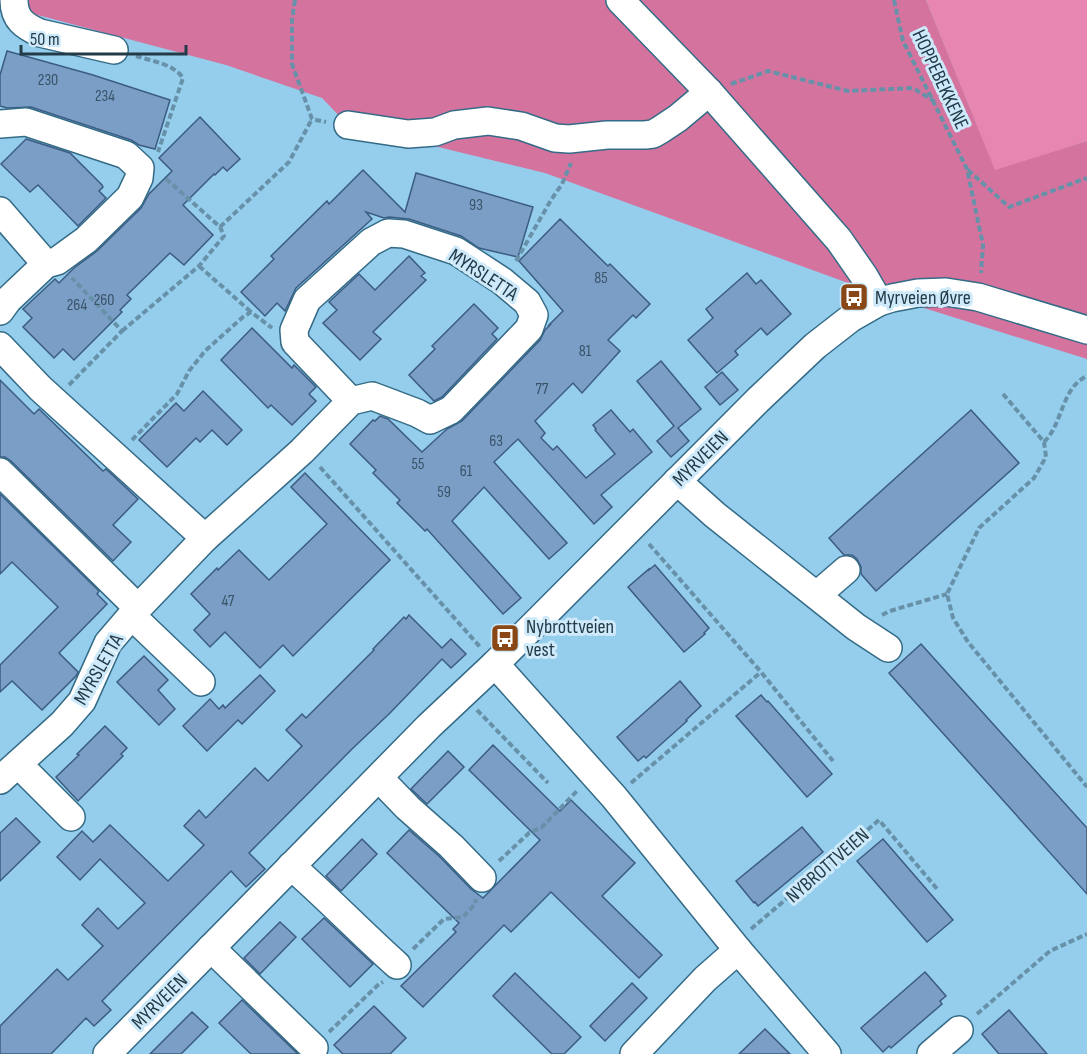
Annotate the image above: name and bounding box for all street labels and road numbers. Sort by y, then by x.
street label: HOPPEBEKKENE [907,26,974,133]
street label: MYRSLETTA [444,244,523,306]
street label: MYRVEIEN [668,426,734,492]
street label: MYRSLETTA [69,629,129,709]
street label: NYBROTTVEIEN [781,823,874,908]
street label: MYRVEIEN [127,969,193,1035]

